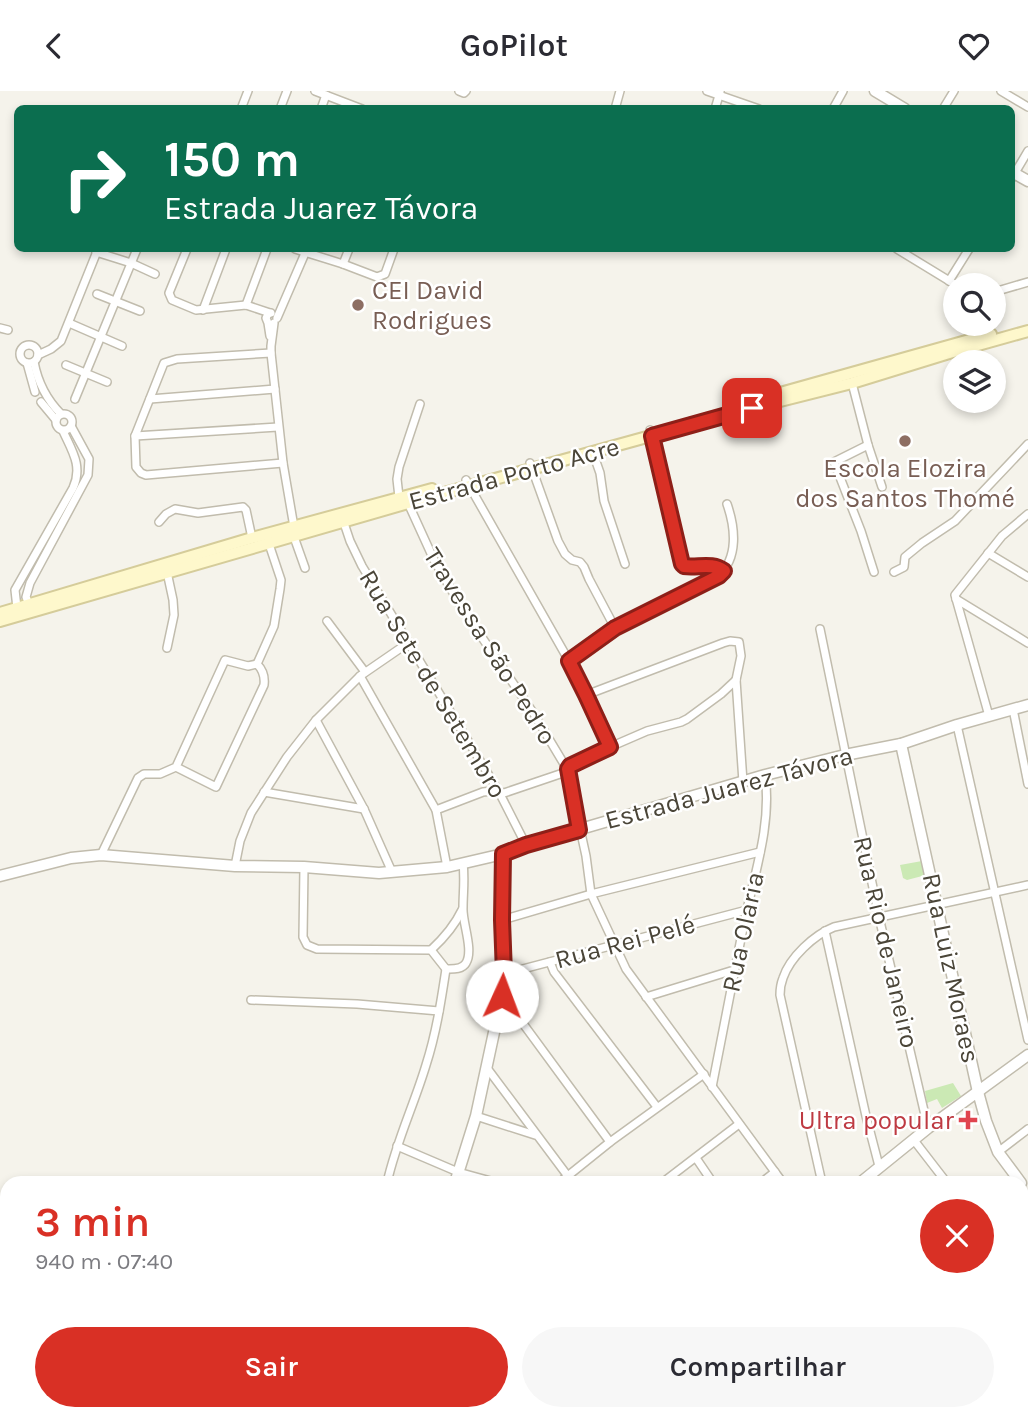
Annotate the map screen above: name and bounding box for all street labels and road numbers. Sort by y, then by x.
street label: Estrada Porto Acre [405,431,623,517]
street label: Travessa São Pedro [417,542,563,750]
street label: Rua Sete de Setembro [353,564,513,804]
street label: Estrada Juarez Távora [602,740,856,836]
street label: Rua Rio de Janeiro [847,833,925,1051]
street label: Rua Olaria [715,869,771,995]
street label: Rua Luiz Moraes [916,870,986,1066]
street label: Rua Rei Pelé [552,908,698,976]

